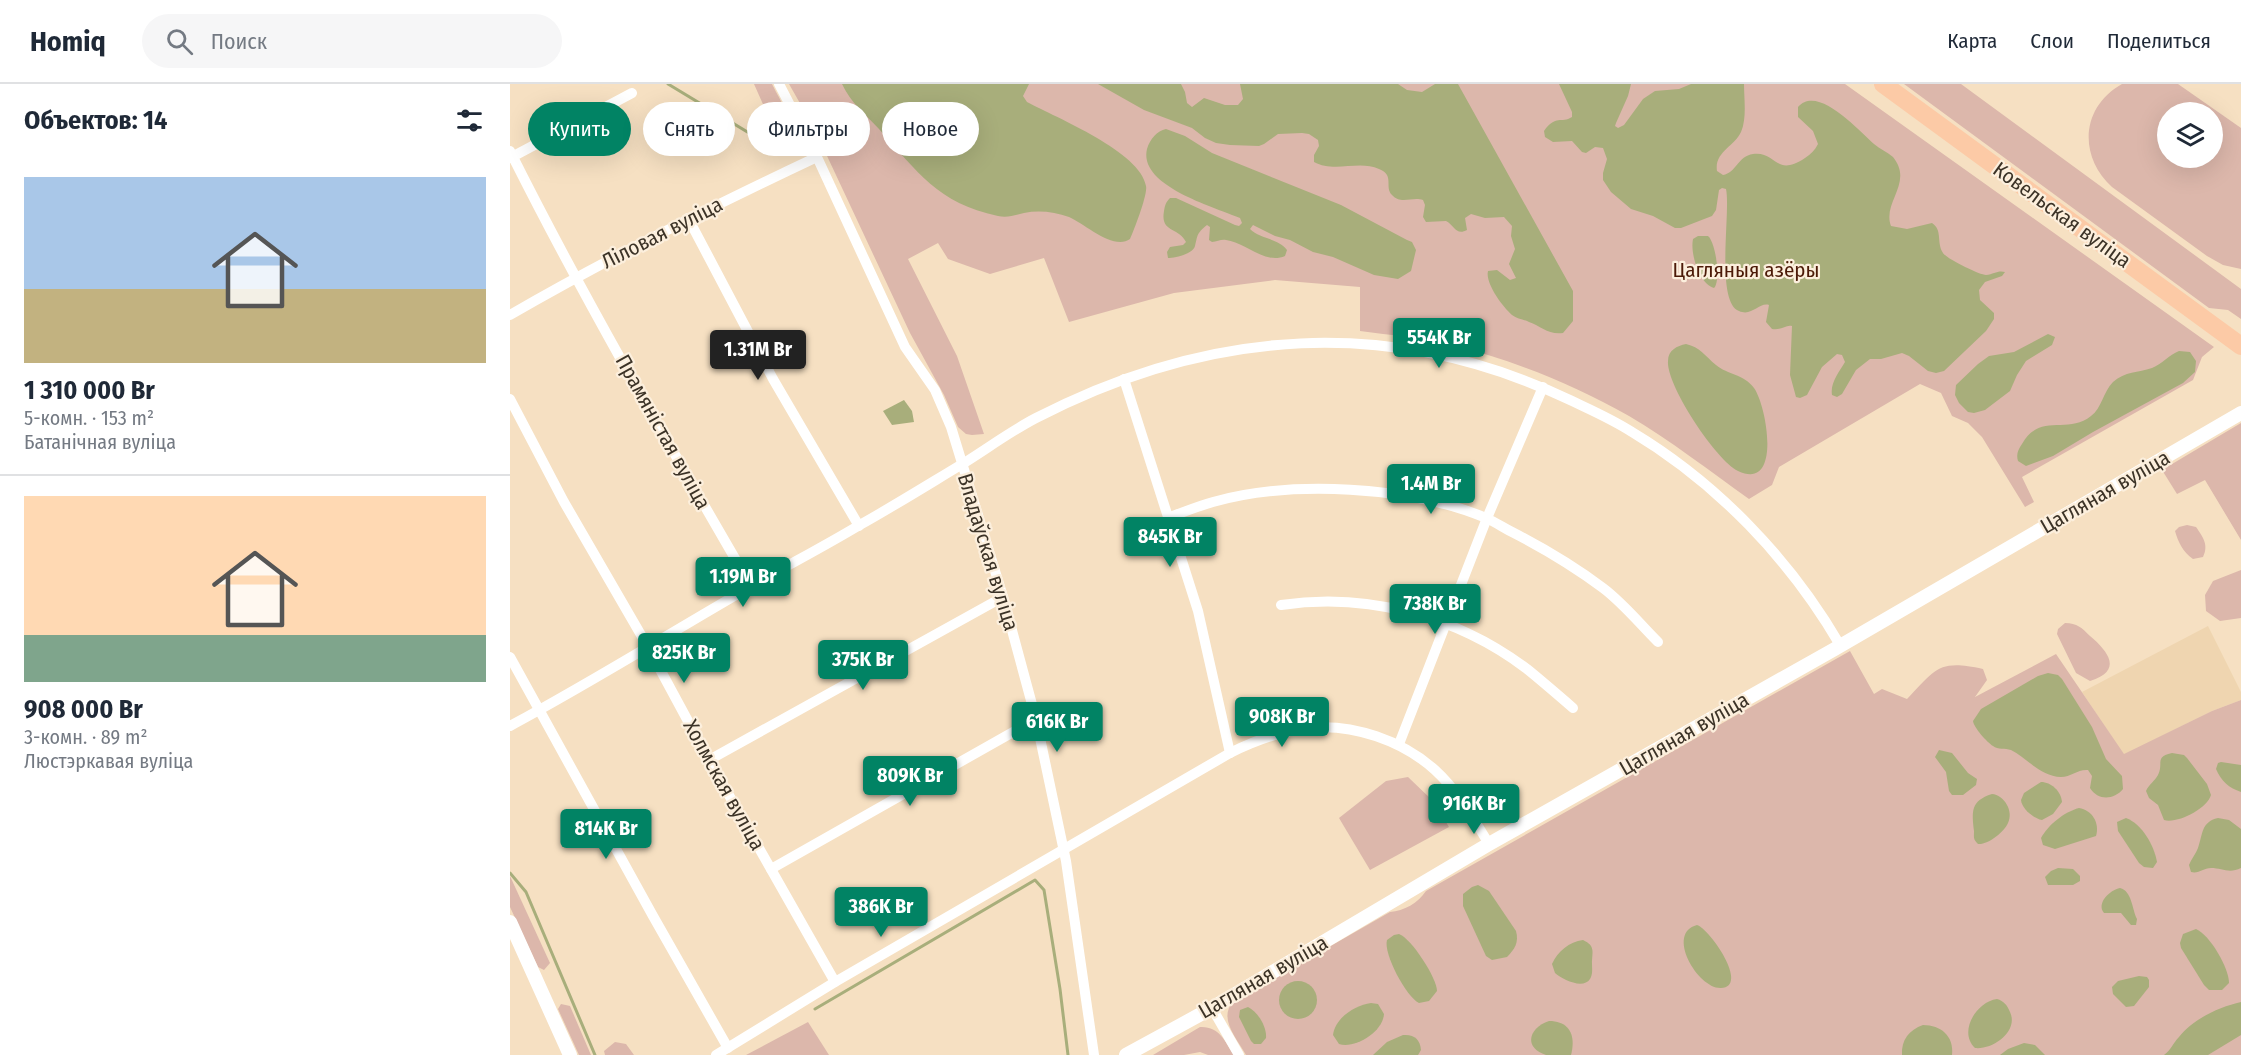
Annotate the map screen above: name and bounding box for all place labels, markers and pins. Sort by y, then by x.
pin: 554K Br [1384,318,1494,369]
pin: 1.31M Br [696,330,820,381]
pin: 1.4M Br [1376,464,1486,515]
pin: 845K Br [1115,517,1225,568]
pin: 1.19M Br [681,557,805,608]
pin: 738K Br [1380,584,1490,635]
pin: 825K Br [629,633,739,684]
pin: 375K Br [808,640,918,691]
pin: 908K Br [1227,697,1337,748]
pin: 616K Br [1002,702,1112,753]
pin: 809K Br [855,756,965,807]
pin: 916K Br [1419,784,1529,835]
pin: 814K Br [551,809,661,860]
pin: 386K Br [826,887,936,938]

